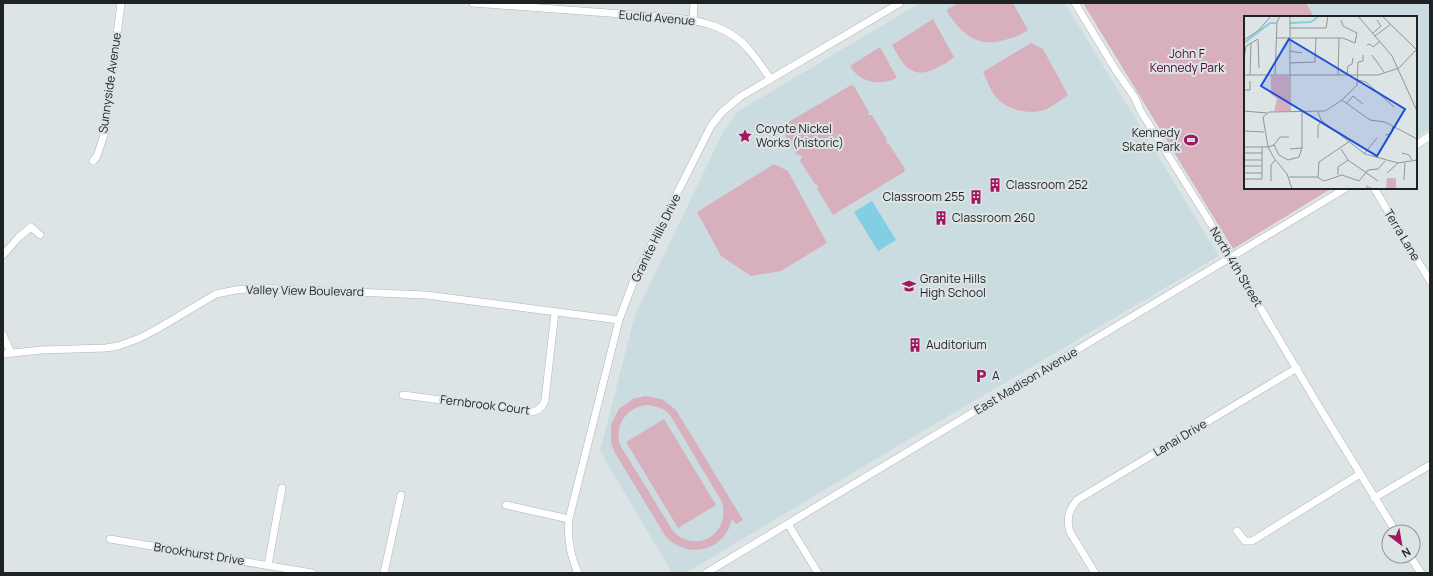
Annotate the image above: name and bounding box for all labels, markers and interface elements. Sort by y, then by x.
street label: Euclid Avenue [618,6,696,29]
inset map [1244,16,1417,189]
street label: Sunnyside Avenue [94,31,125,134]
park label: John F Kennedy Park [1150,45,1225,76]
place label: Coyote Nickel Works (historic) [756,120,844,151]
place label: Kennedy Skate Park [1122,124,1181,155]
place icon: Coyote Nickel Works (historic) [737,128,753,144]
sports icon: Kennedy Skate Park [1183,132,1199,148]
place label: Classroom 252 [1006,176,1088,193]
building icon: Classroom 252 [987,177,1003,193]
place label: Classroom 255 [883,188,965,205]
building icon: Classroom 255 [968,189,984,205]
street label: Granite Hills Drive [627,191,684,285]
street label: Terra Lane [1380,206,1425,264]
place label: Classroom 260 [952,209,1035,226]
building icon: Classroom 260 [933,210,949,226]
street label: North 4th Street [1206,224,1267,310]
place label: Granite Hills High School [920,270,986,301]
school or university icon: Granite Hills High School [901,278,917,294]
street label: Valley View Boulevard [246,281,364,300]
place label: Auditorium [926,336,987,353]
building icon: Auditorium [907,337,923,353]
street label: East Madison Avenue [971,343,1081,418]
place label: A [992,367,1000,384]
parking icon: A [973,368,989,384]
street label: Fernbrook Court [439,391,531,418]
street label: Lanai Drive [1150,415,1210,460]
north arrow [1381,524,1421,564]
street label: Brookhurst Drive [153,538,246,569]
text: N [1399,545,1414,562]

